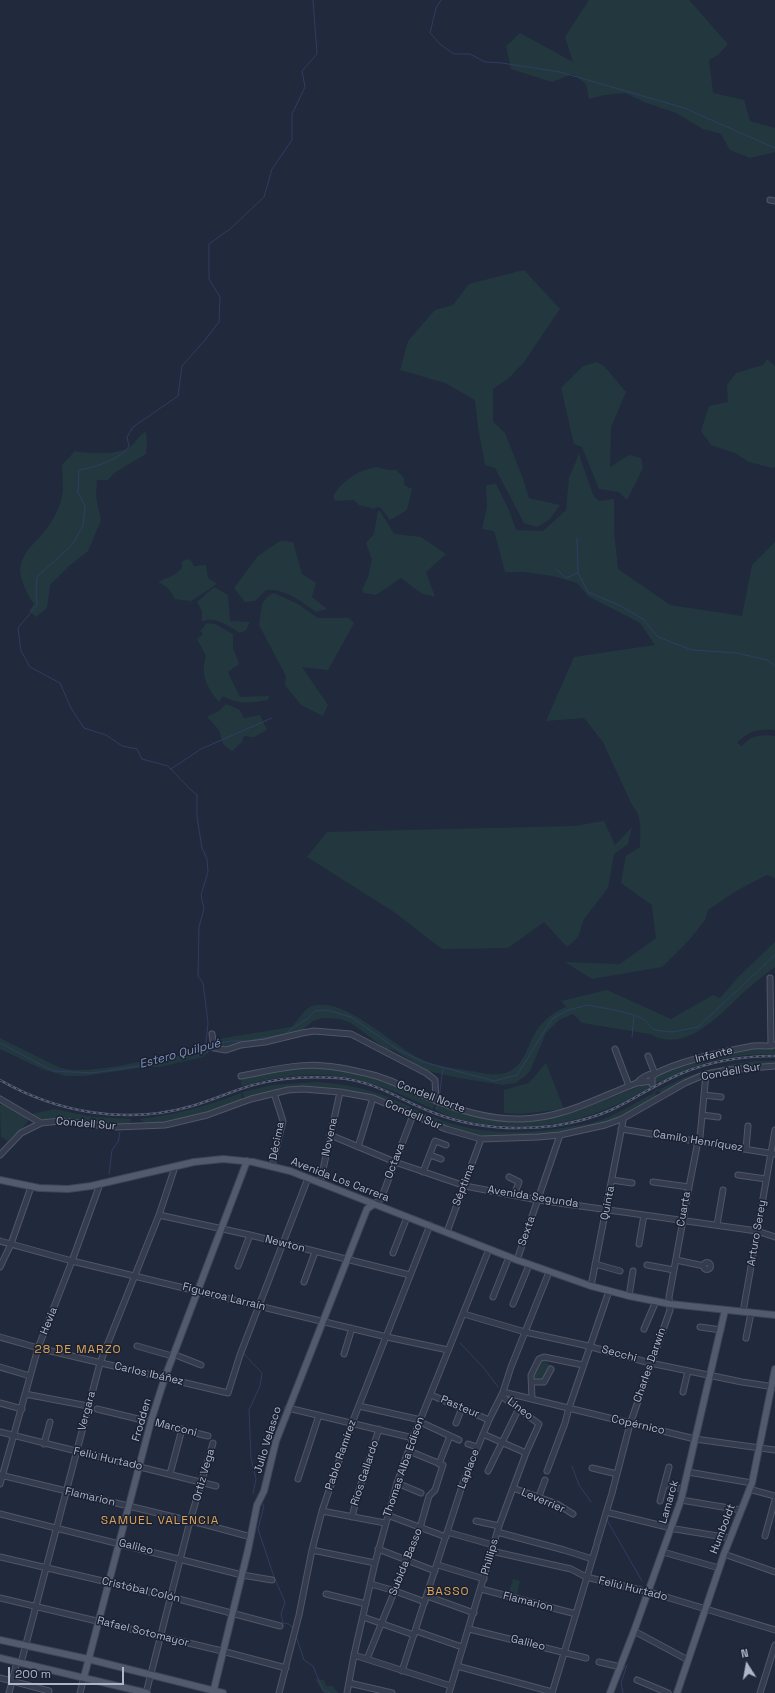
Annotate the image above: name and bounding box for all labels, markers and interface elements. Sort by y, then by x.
water label: Estero Quilpué [138,1036,222,1072]
street label: Infante [694,1044,734,1066]
street label: Condell Sur [700,1060,762,1084]
street label: Condell Norte [395,1078,467,1116]
street label: Condell Sur [383,1097,443,1133]
street label: Condell Sur [56,1115,116,1133]
street label: Novena [319,1116,341,1158]
street label: Décima [267,1121,287,1161]
street label: Camilo Henríquez [652,1127,744,1155]
street label: Octava [382,1141,408,1181]
street label: Avenida Los Carrera [289,1155,391,1205]
street label: Séptima [450,1162,478,1208]
street label: Avenida Segunda [487,1183,579,1211]
street label: Quinta [598,1185,618,1221]
street label: Cuarta [674,1190,694,1228]
street label: Arturo Serey [745,1199,769,1267]
street label: Sexta [516,1214,538,1248]
street label: Newton [264,1233,306,1255]
street label: Figueroa Larraín [181,1280,267,1314]
street label: Hevia [38,1305,60,1337]
street label: Charles Darwin [631,1326,669,1404]
district label: 28 DE MARZO [35,1343,121,1357]
street label: Secchi [600,1343,638,1365]
street label: Carlos Ibáñez [113,1360,185,1388]
street label: Vergara [75,1390,99,1432]
street label: Pasteur [439,1393,481,1421]
street label: Lineo [505,1395,535,1423]
street label: Frodden [130,1397,154,1443]
street label: Julio Velasco [252,1405,284,1475]
street label: Copérnico [610,1412,666,1438]
street label: Thomas Alba Edison [381,1415,427,1519]
street label: Marconi [154,1416,198,1440]
street label: Pablo Ramírez [323,1418,359,1492]
street label: Ríos Gallardo [348,1439,382,1507]
street label: Feliú Hurtado [72,1445,144,1473]
street label: Ortiz Vega [190,1447,218,1503]
street label: Laplace [455,1447,483,1491]
street label: Lamarck [657,1479,681,1525]
street label: Flamarion [64,1485,116,1509]
street label: Leverrier [519,1486,567,1516]
street label: Humboldt [707,1502,739,1556]
district label: SAMUEL VALENCIA [101,1514,219,1528]
street label: Subida Basso [387,1526,425,1598]
street label: Galileo [117,1536,155,1558]
street label: Phillips [479,1537,501,1577]
street label: Feliú Hurtado [597,1574,669,1604]
street label: Cristóbal Colón [100,1575,182,1605]
district label: BASSO [426,1585,470,1599]
street label: Flamarion [502,1589,554,1615]
street label: Rafael Sotomayor [96,1614,190,1650]
street label: Galileo [509,1632,547,1654]
north arrow [727,1645,767,1685]
text: N [740,1646,750,1661]
scale bar [10,1659,126,1685]
text: 200 m [15,1666,51,1682]

